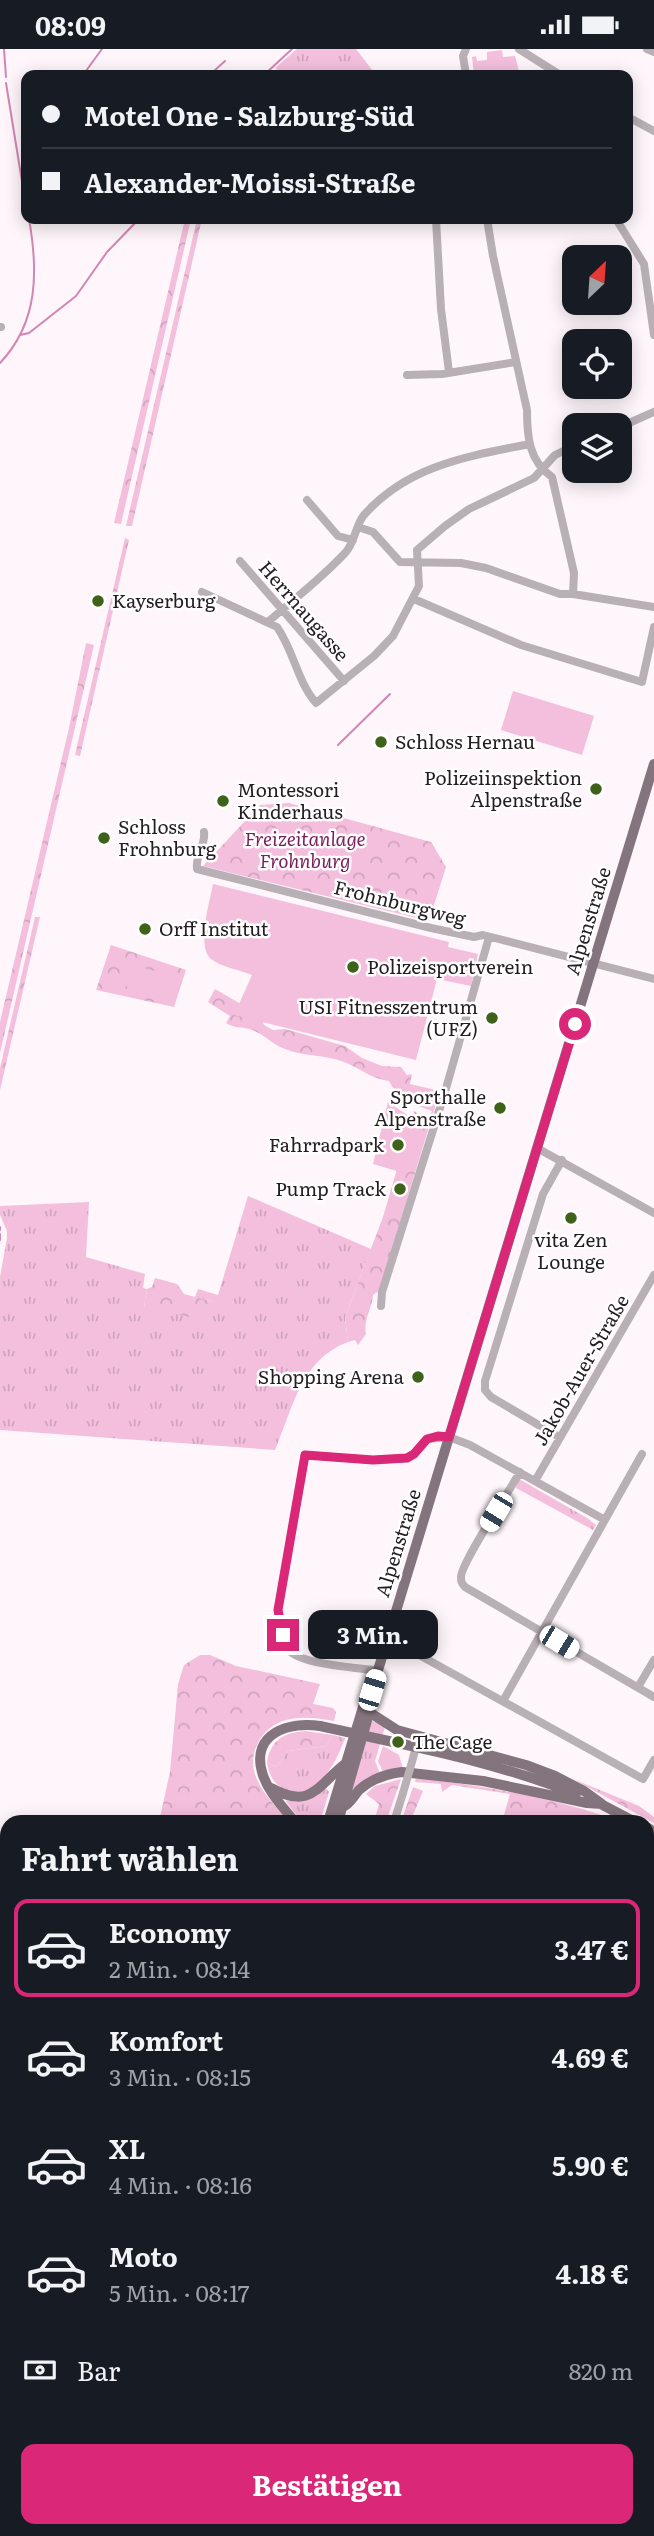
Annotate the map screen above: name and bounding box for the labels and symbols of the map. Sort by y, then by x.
north arrow [562,245,632,315]
street label: Herrnaugasse [253,554,357,667]
place label: Kayserburg [112,586,216,614]
marker: Kayserburg [90,593,106,609]
place label: Schloss Hernau [395,727,535,755]
marker: Schloss Hernau [373,734,389,750]
place label: Polizeiinspektion Alpenstraße [424,763,582,813]
place label: Montessori Kinderhaus [237,775,343,825]
marker: Polizeiinspektion Alpenstraße [588,781,604,797]
marker: Montessori Kinderhaus [215,793,231,809]
place label: Schloss Frohnburg [118,812,217,862]
park label: Freizeitanlage Frohnburg [244,824,366,874]
marker: Schloss Frohnburg [96,830,112,846]
street label: Alpenstraße [557,863,617,978]
street label: Frohnburgweg [331,872,469,932]
place label: Orff Institut [159,914,269,942]
marker: Orff Institut [137,921,153,937]
place label: Polizeisportverein [367,952,533,980]
marker: Polizeisportverein [345,959,361,975]
place label: USI Fitnesszentrum (UFZ) [298,992,478,1042]
route start [559,1008,591,1040]
marker: USI Fitnesszentrum (UFZ) [484,1010,500,1026]
place label: Sporthalle Alpenstraße [374,1082,486,1132]
marker: Sporthalle Alpenstraße [492,1100,508,1116]
place label: Fahrradpark [269,1130,384,1158]
marker: Fahrradpark [390,1137,406,1153]
place label: Pump Track [275,1174,386,1202]
marker: Pump Track [392,1181,408,1197]
marker: vita Zen Lounge [563,1210,579,1226]
place label: vita Zen Lounge [534,1225,608,1275]
street label: Jakob-Auer-Straße [525,1289,635,1450]
place label: Shopping Arena [258,1362,405,1390]
marker: Shopping Arena [410,1369,426,1385]
street label: Alpenstraße [367,1485,427,1600]
car [477,1489,516,1535]
callout: 3 Min. [308,1611,437,1659]
route end [267,1619,299,1651]
car [536,1622,583,1662]
car [356,1667,389,1713]
place label: The Cage [412,1727,493,1755]
marker: The Cage [390,1734,406,1750]

